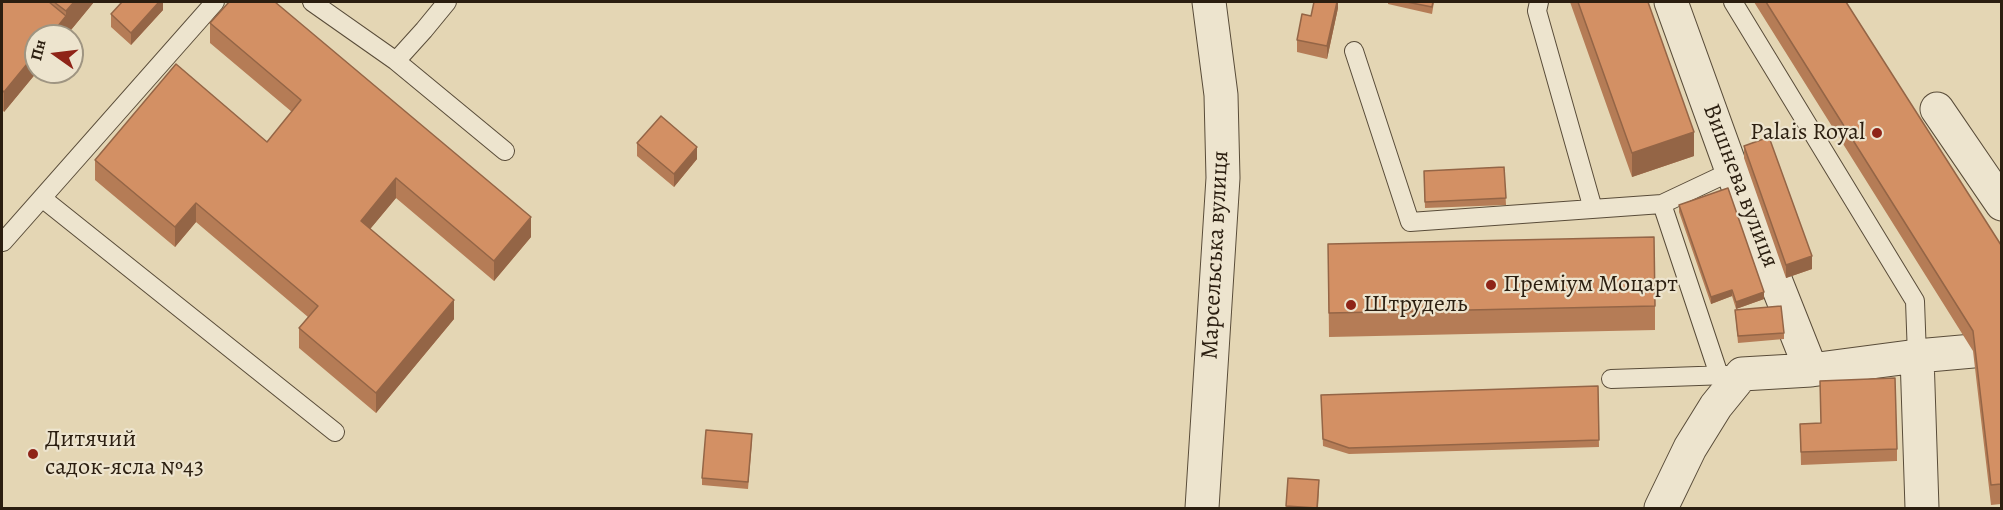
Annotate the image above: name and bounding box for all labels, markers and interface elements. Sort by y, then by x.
north arrow [24,24,84,84]
text: Пн [25,37,52,63]
street label: Вишнева вулиця [1696,100,1784,272]
place label: Palais Royal [1750,119,1865,147]
marker: Palais Royal [1870,126,1884,140]
street label: Марсельська вулиця [1196,150,1236,360]
place label: Преміум Моцарт [1503,271,1678,299]
marker: Преміум Моцарт [1484,278,1498,292]
place label: Штрудель [1363,291,1467,319]
marker: Штрудель [1344,298,1358,312]
place label: Дитячий садок-ясла №43 [45,426,204,482]
marker: Дитячий садок-ясла №43 [26,447,40,461]

